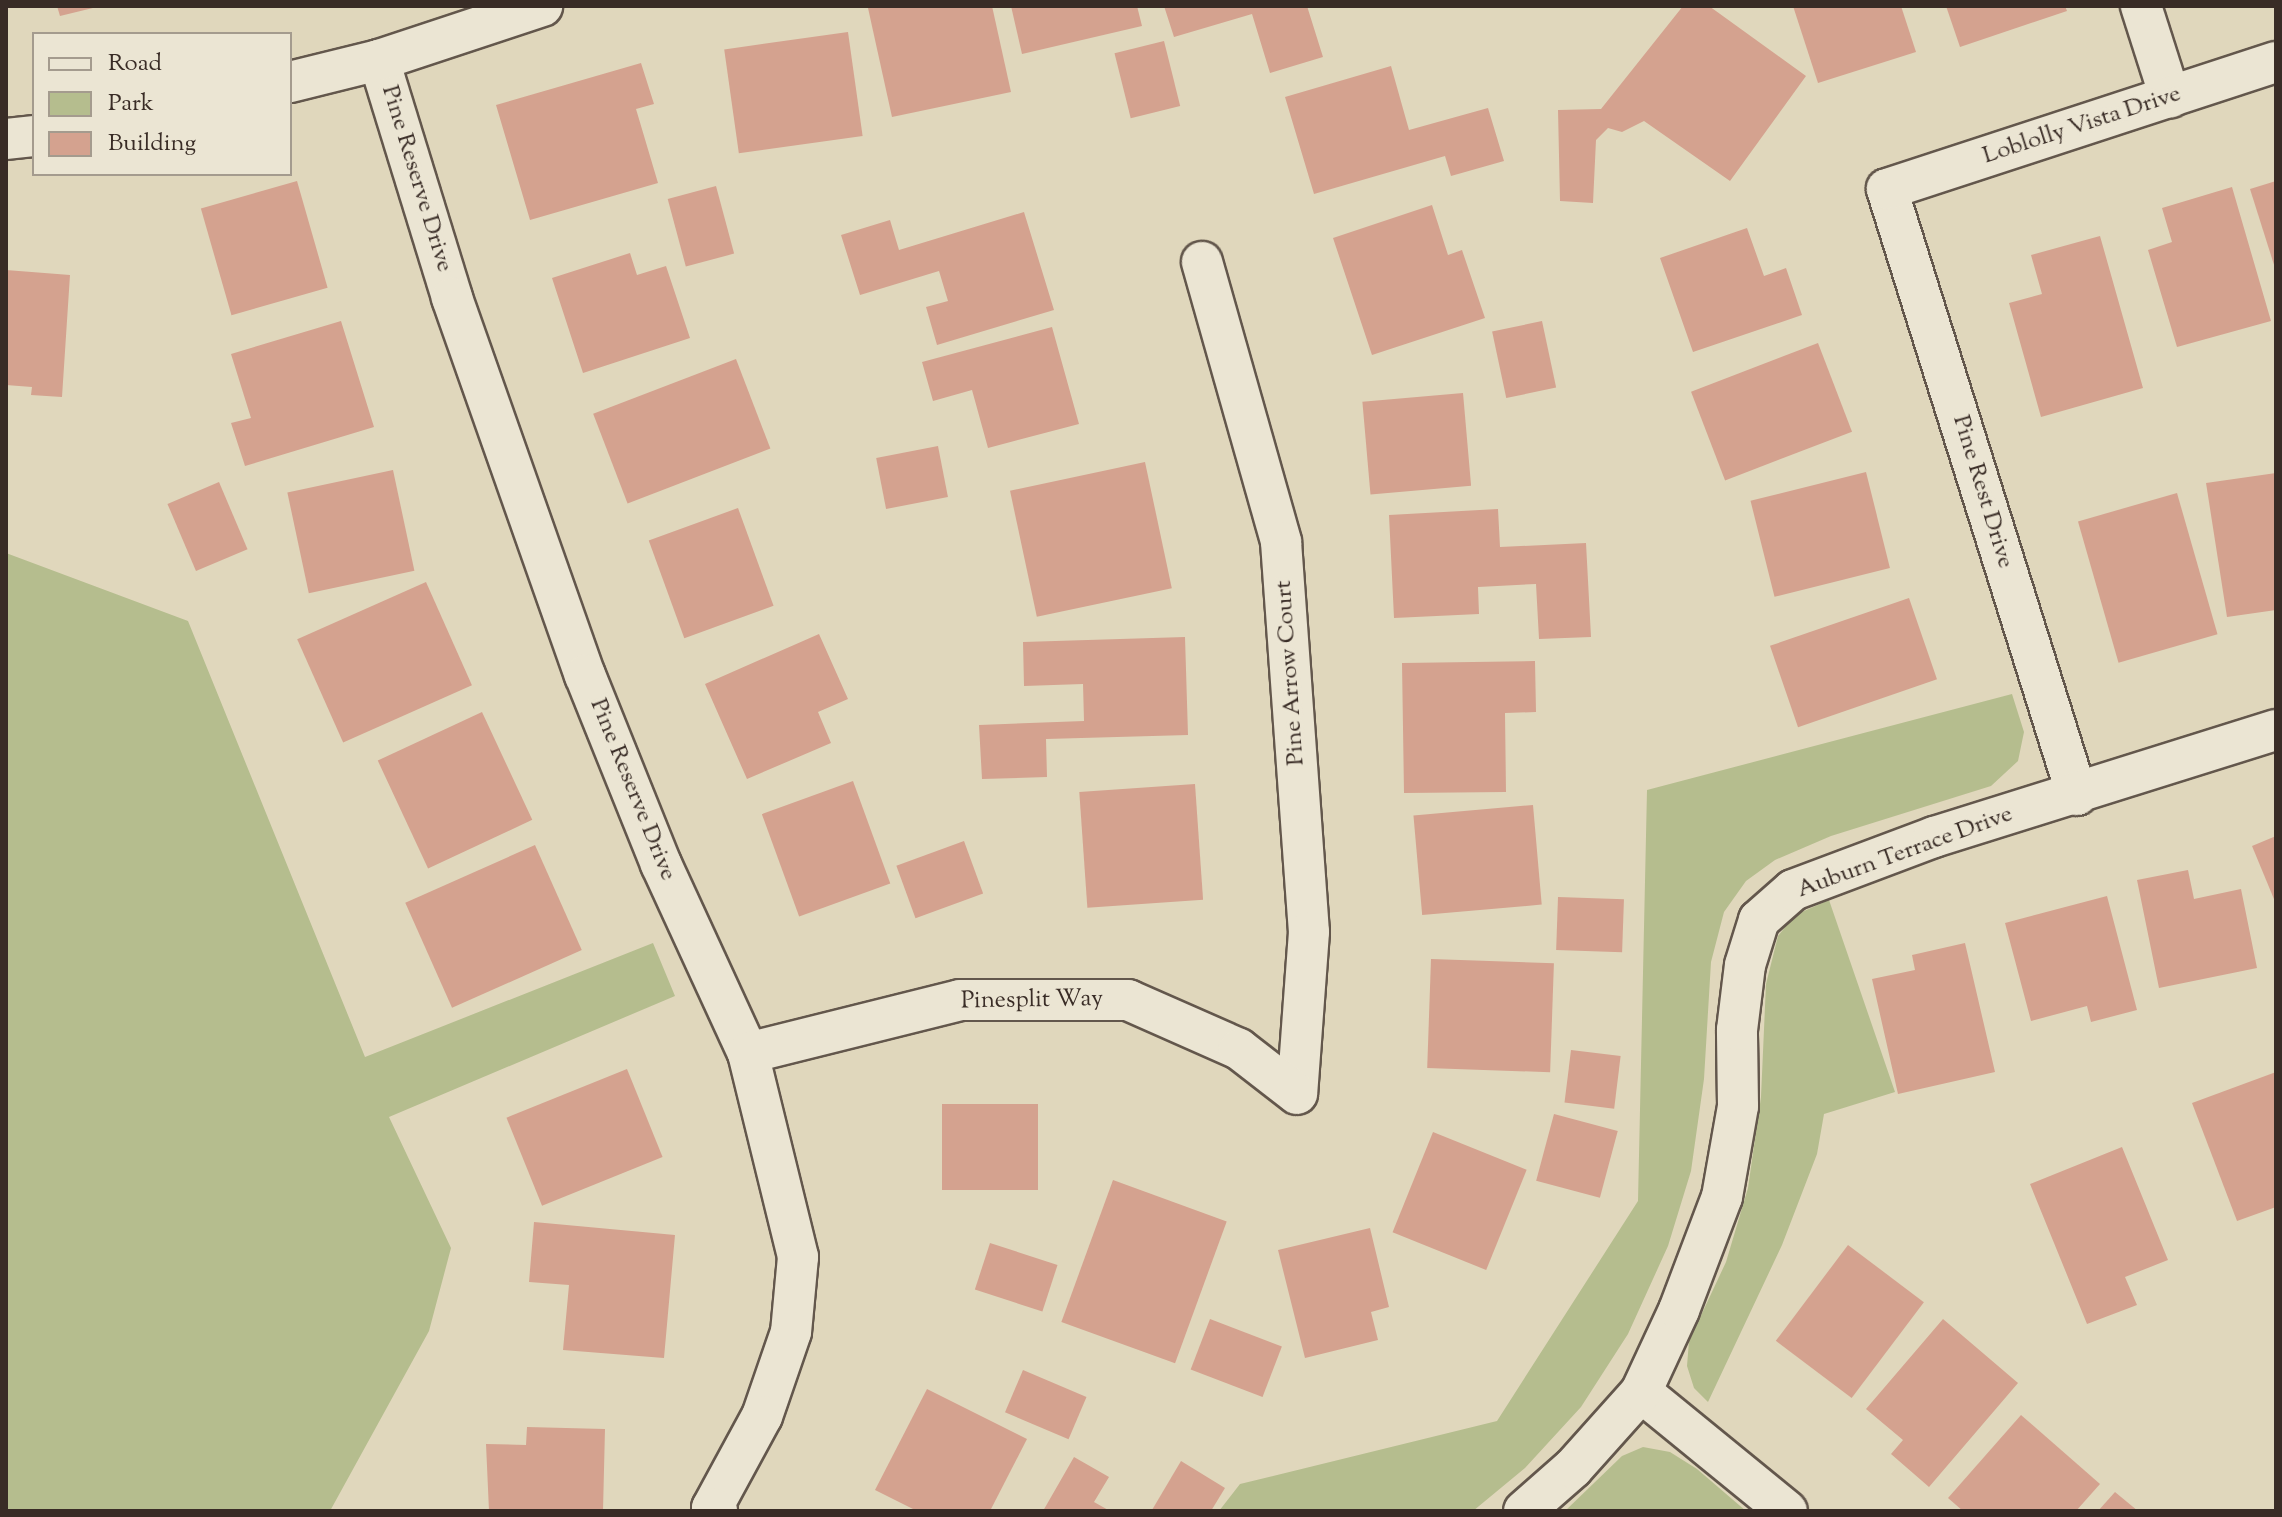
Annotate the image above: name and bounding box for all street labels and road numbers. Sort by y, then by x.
street label: Loblolly Vista Drive [1979,80,2185,172]
street label: Pine Reserve Drive [374,82,458,276]
street label: Pine Rest Drive [1945,412,2019,572]
street label: Pine Arrow Court [1270,579,1312,767]
street label: Pine Reserve Drive [582,695,682,885]
street label: Auburn Terrace Drive [1793,801,2017,905]
street label: Pinesplit Way [961,985,1103,1017]

